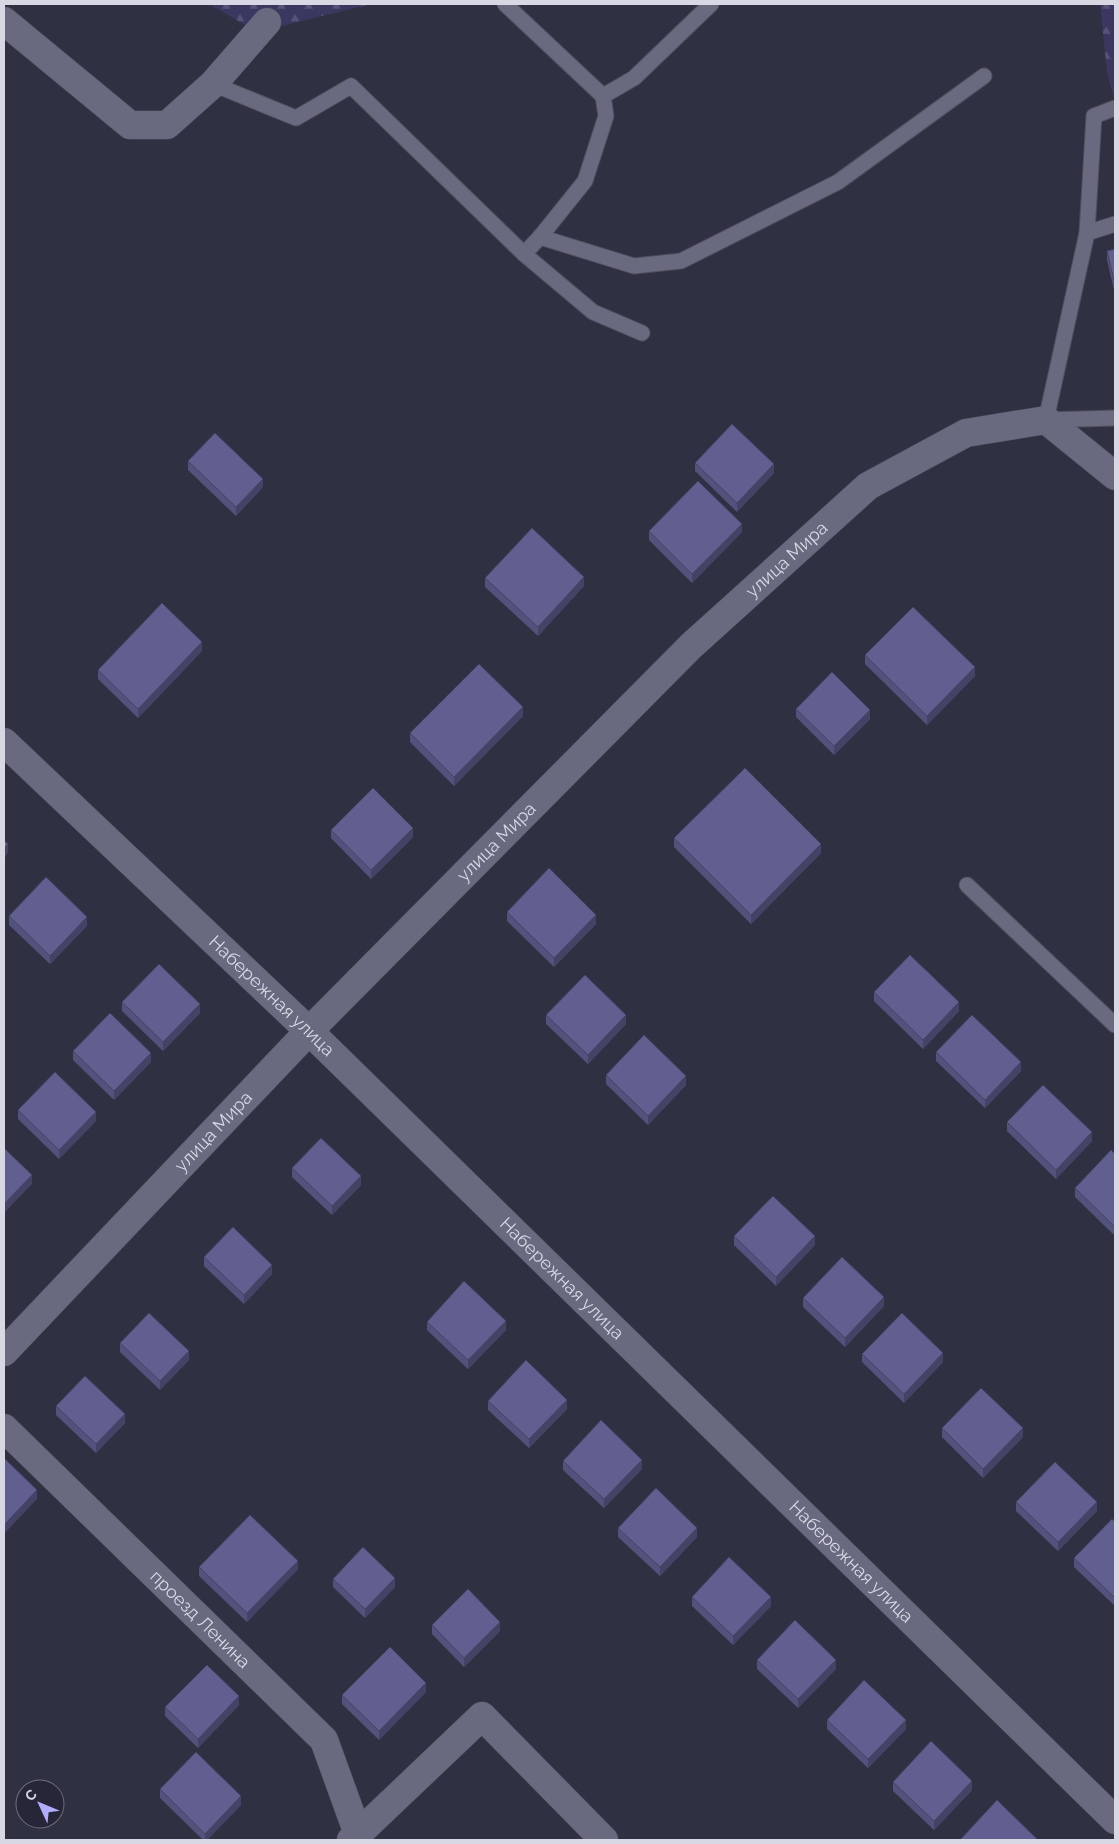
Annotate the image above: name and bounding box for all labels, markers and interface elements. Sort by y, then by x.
street label: улица Мира [741,517,831,602]
street label: улица Мира [452,798,540,886]
street label: Набережная улица [205,931,339,1060]
street label: улица Мира [170,1087,256,1176]
street label: Набережная улица [496,1213,629,1343]
street label: Набережная улица [785,1496,918,1627]
street label: проезд Ленина [146,1566,255,1672]
north arrow [15,1779,65,1829]
text: С [22,1786,40,1804]

